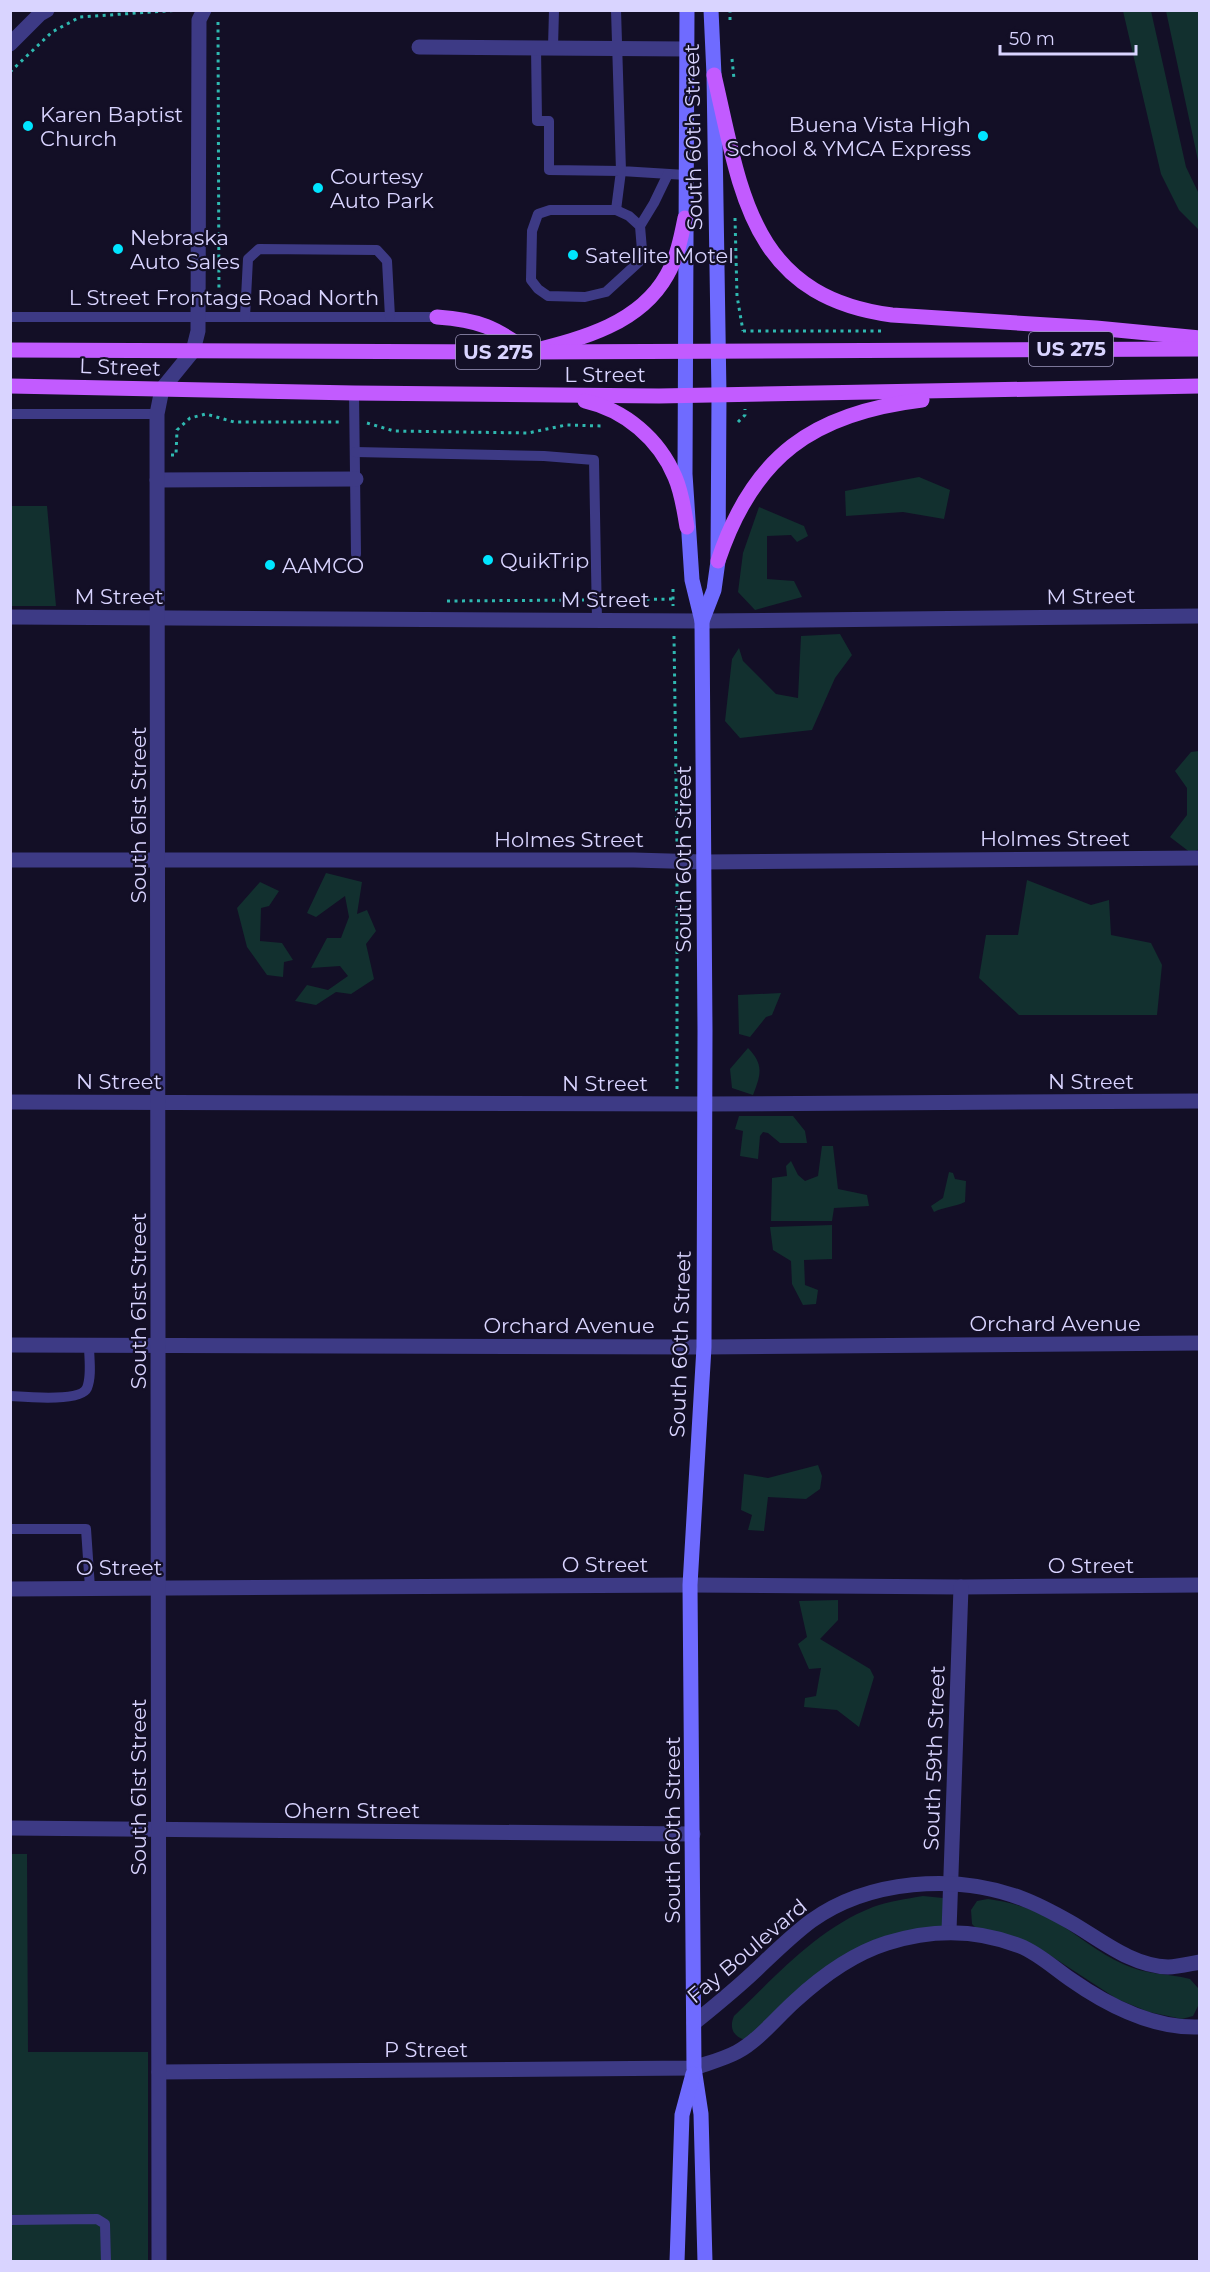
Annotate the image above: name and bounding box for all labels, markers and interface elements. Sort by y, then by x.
scale bar [1000,18,1136,56]
text: 50 m [1009,28,1055,50]
street label: South 60th Street [679,43,707,231]
place label: Karen Baptist Church [40,102,183,151]
place label: Buena Vista High School & YMCA Express [727,112,971,161]
marker: Karen Baptist Church [21,119,35,133]
marker: Buena Vista High School & YMCA Express [976,129,990,143]
place label: Courtesy Auto Park [330,164,434,213]
marker: Courtesy Auto Park [311,181,325,195]
place label: Nebraska Auto Sales [130,225,240,274]
marker: Nebraska Auto Sales [111,242,125,256]
place label: Satellite Motel [585,243,734,268]
marker: Satellite Motel [566,248,580,262]
street label: L Street Frontage Road North [69,285,379,310]
road number: US 275 [1029,332,1113,366]
road number: US 275 [456,335,540,369]
street label: L Street [79,353,161,381]
street label: L Street [564,362,646,387]
place label: QuikTrip [500,548,589,573]
place label: AAMCO [282,553,364,578]
marker: QuikTrip [481,553,495,567]
marker: AAMCO [263,558,277,572]
street label: M Street [1046,583,1136,609]
street label: M Street [74,584,164,609]
street label: M Street [560,587,650,612]
street label: South 61st Street [126,727,151,903]
street label: South 60th Street [671,765,696,953]
street label: Holmes Street [980,826,1130,851]
street label: Holmes Street [494,827,644,852]
street label: N Street [76,1069,162,1094]
street label: N Street [1048,1069,1134,1094]
street label: N Street [562,1071,648,1096]
street label: South 61st Street [126,1213,151,1389]
street label: South 60th Street [664,1250,696,1438]
street label: Orchard Avenue [969,1311,1141,1336]
street label: Orchard Avenue [483,1313,655,1338]
street label: O Street [562,1552,648,1577]
street label: O Street [1048,1553,1134,1578]
street label: O Street [76,1555,162,1580]
street label: South 59th Street [918,1665,950,1851]
street label: South 61st Street [126,1699,151,1875]
street label: South 60th Street [660,1736,685,1924]
street label: Ohern Street [284,1798,420,1823]
street label: Fay Boulevard [682,1894,812,2008]
street label: P Street [384,2037,468,2062]

